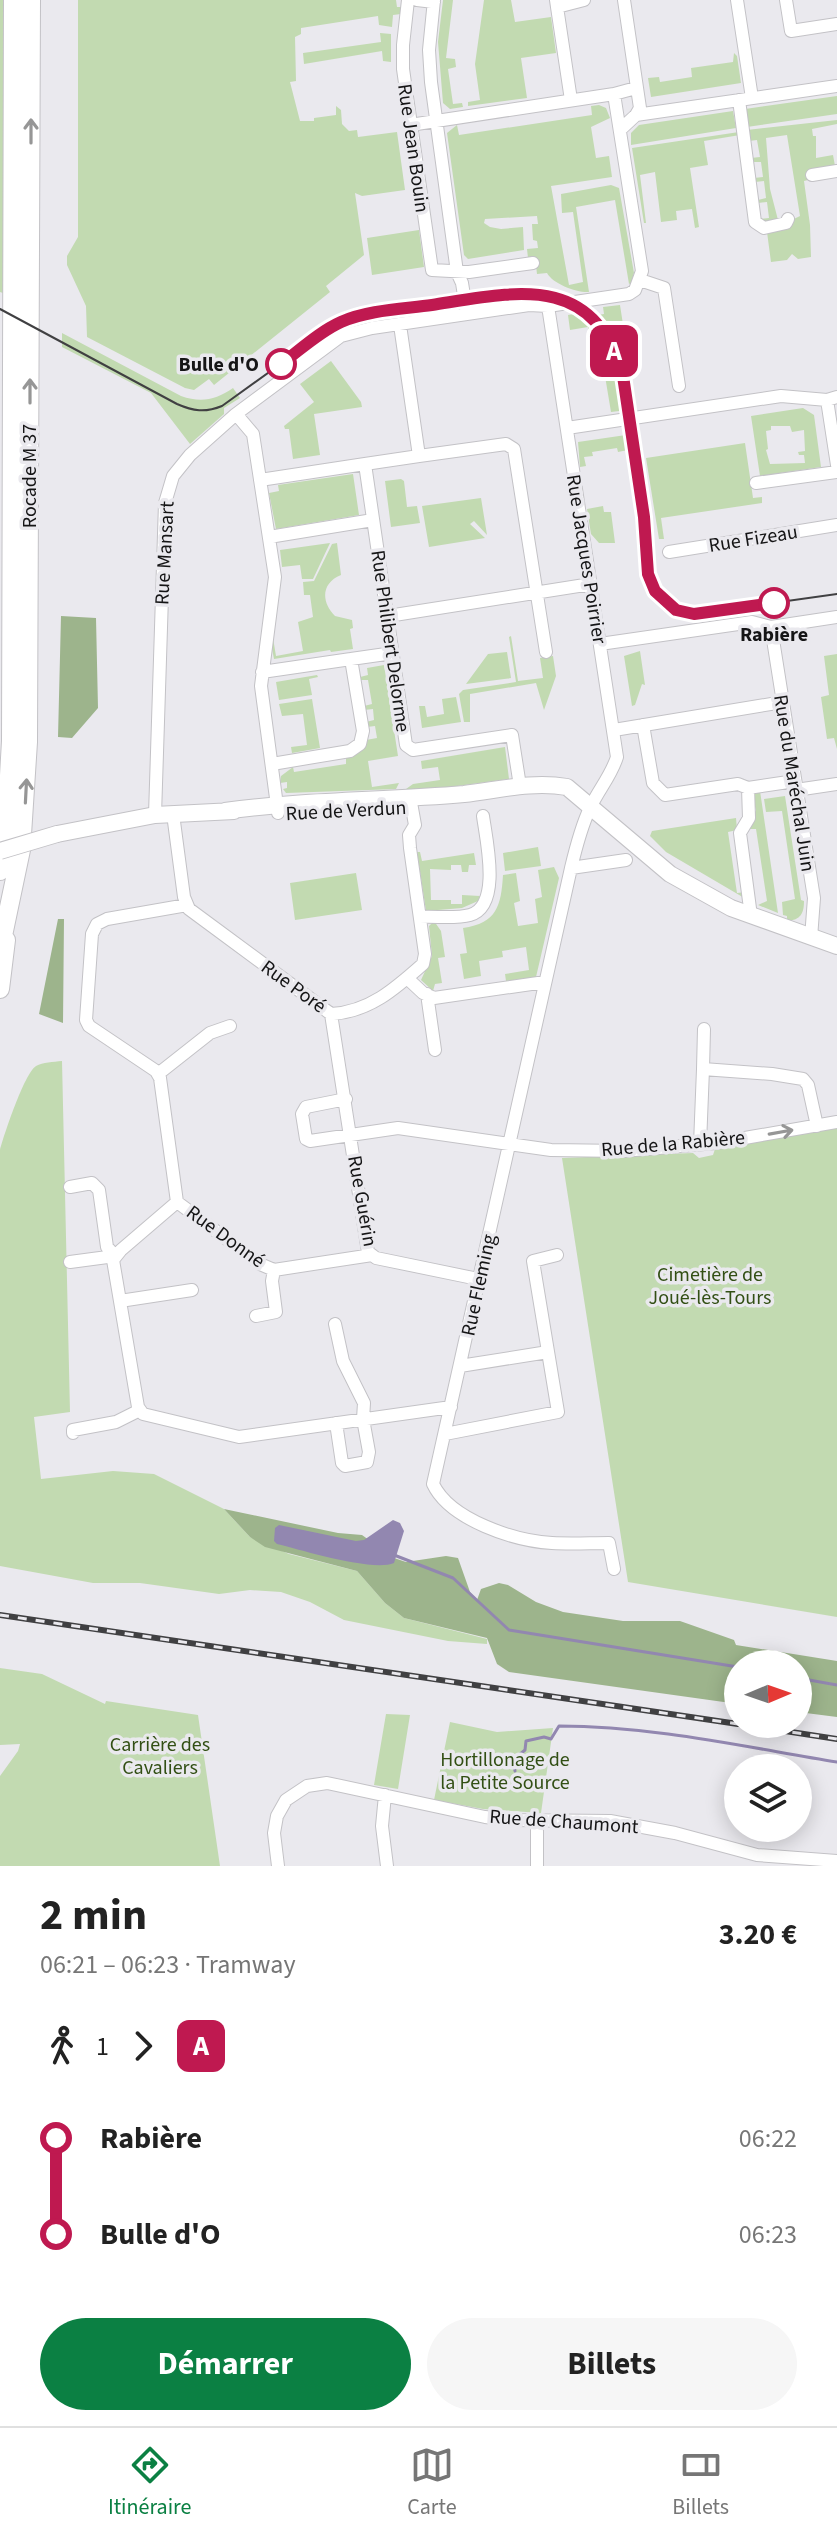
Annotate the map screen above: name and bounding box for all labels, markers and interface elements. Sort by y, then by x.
street label: Rue Jean Bouin [390,82,436,214]
one-way arrow [23,118,38,145]
line badge: A [588,325,640,377]
text: A [606,331,622,371]
marker: Bulle d'O [266,349,296,379]
place label: Bulle d'O [179,351,259,379]
one-way arrow [22,378,38,405]
street label: Rocade M 37 [16,424,44,528]
street label: Rue Jacques Poirrier [559,472,613,646]
street label: Rue Mansart [148,500,182,606]
street label: Rue Fizeau [707,518,800,560]
street label: Rue Philibert Delorme [363,548,417,734]
marker: Rabière [759,588,789,618]
place label: Rabière [740,621,808,649]
street label: Rue du Maréchal Juin [766,693,822,874]
one-way arrow [19,778,34,805]
street label: Rue de Verdun [285,794,407,828]
street label: Rue Poré [255,954,332,1020]
street label: Rue de la Rabière [600,1124,746,1164]
one-way arrow [768,1124,793,1139]
street label: Rue Guérin [340,1153,384,1249]
street label: Rue Donné [180,1199,271,1275]
street label: Rue Fleming [455,1232,503,1339]
park label: Cimetière de Joué-lès-Tours [649,1261,771,1312]
north arrow [724,1650,812,1738]
map controls [724,1650,812,1842]
park label: Carrière des Cavaliers [110,1731,210,1782]
park label: Hortillonage de la Petite Source [440,1746,570,1797]
button: layers [724,1754,812,1842]
street label: Rue de Chaumont [488,1803,640,1841]
text: 2 min [40,1884,147,1947]
text: 3.20 € [719,1913,797,1956]
text: 06:21 – 06:23 · Tramway [40,1946,296,1983]
icon: walk [40,2024,84,2068]
icon: forward [121,2024,165,2068]
text: A [193,2026,209,2066]
text: 1 [96,2028,109,2065]
text: Rabière [100,2117,202,2160]
text: 06:22 [739,2120,797,2157]
text: Bulle d'O [100,2213,221,2256]
text: 06:23 [739,2216,797,2253]
button: Démarrer [40,2318,411,2410]
button: Billets [427,2318,797,2410]
tab: Itinéraire [108,2443,191,2523]
tab: Carte [407,2443,457,2523]
tab: Billets [672,2443,729,2523]

